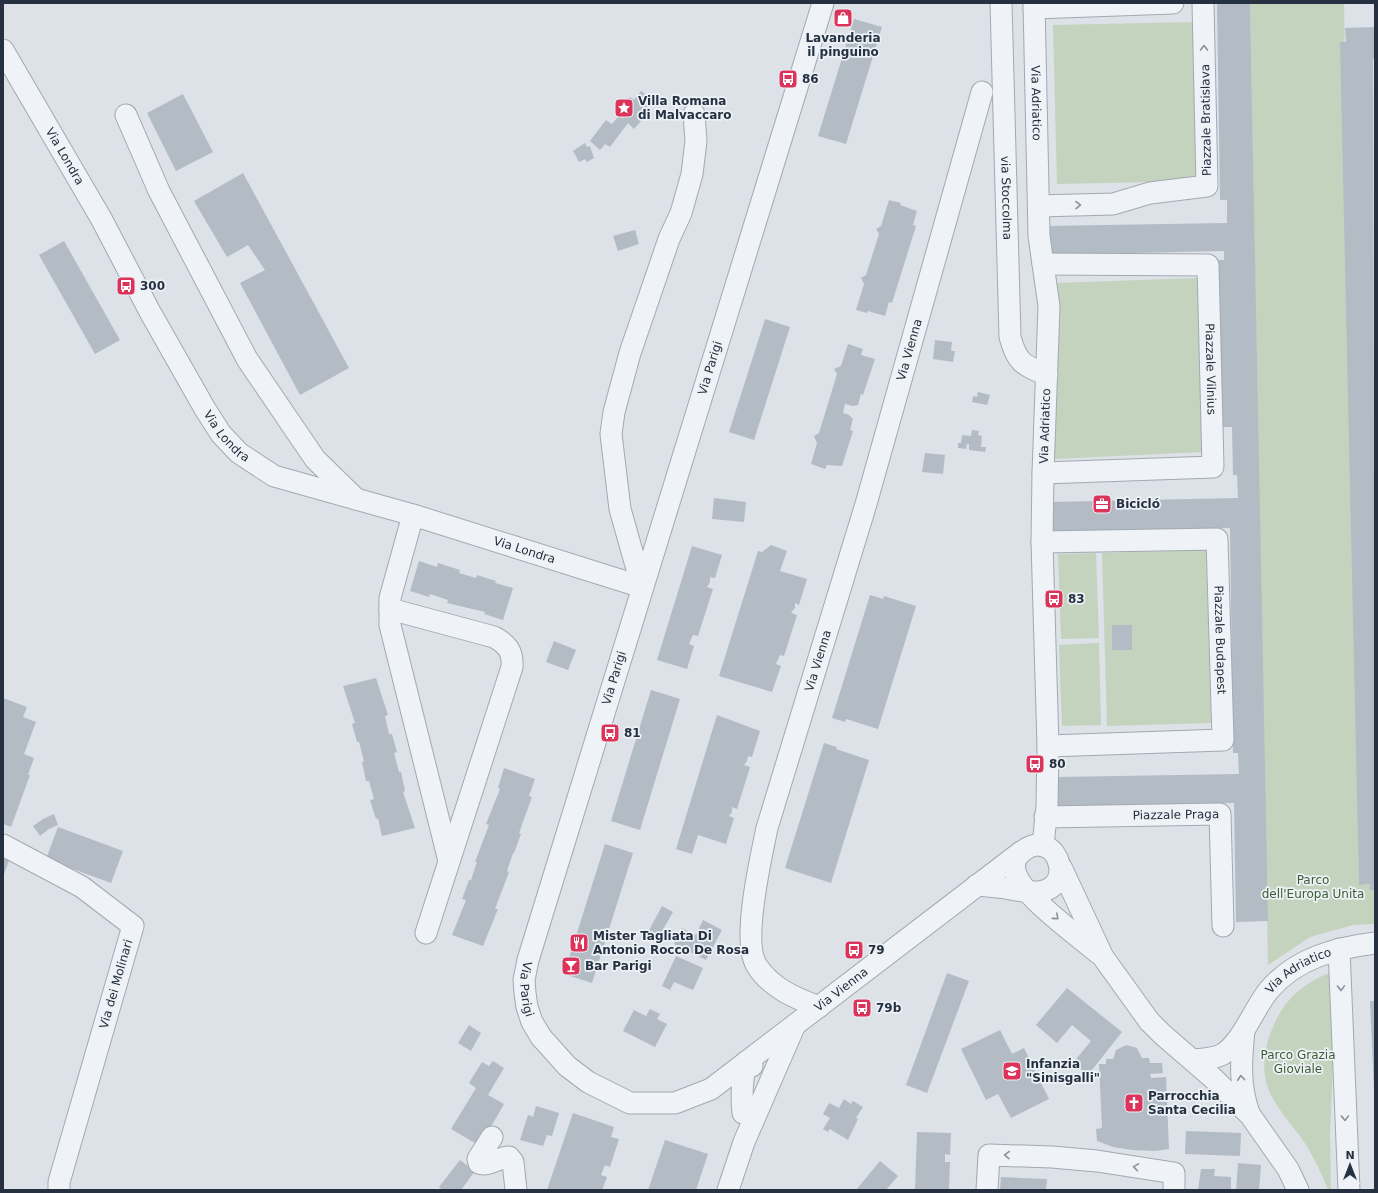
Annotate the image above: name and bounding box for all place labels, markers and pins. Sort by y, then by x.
shop icon: Lavanderia il pinguino [832,7,854,29]
place label: Lavanderia il pinguino [805,31,881,59]
bus stop icon: 86 [777,68,799,90]
place label: 86 [802,72,819,86]
place label: Villa Romana di Malvaccaro [638,94,731,122]
place icon: Villa Romana di Malvaccaro [613,97,635,119]
bus stop icon: 300 [115,275,137,297]
place label: 300 [140,279,165,293]
office icon: Bicicló [1091,493,1113,515]
place label: Bicicló [1116,497,1160,511]
bus stop icon: 83 [1043,588,1065,610]
place label: 83 [1068,592,1085,606]
bus stop icon: 81 [599,722,621,744]
place label: 81 [624,726,641,740]
bus stop icon: 80 [1024,753,1046,775]
place label: 80 [1049,757,1066,771]
place label: Mister Tagliata Di Antonio Rocco De Rosa [593,929,749,957]
restaurant icon: Mister Tagliata Di Antonio Rocco De Rosa [568,932,590,954]
bus stop icon: 79 [843,939,865,961]
place label: 79 [868,943,885,957]
bar icon: Bar Parigi [560,955,582,977]
place label: Bar Parigi [585,959,652,973]
bus stop icon: 79b [851,997,873,1019]
place label: 79b [876,1001,902,1015]
place label: Infanzia "Sinisgalli" [1026,1057,1100,1085]
school or university icon: Infanzia "Sinisgalli" [1001,1060,1023,1082]
place label: Parrocchia Santa Cecilia [1148,1089,1236,1117]
church icon: Parrocchia Santa Cecilia [1123,1092,1145,1114]

